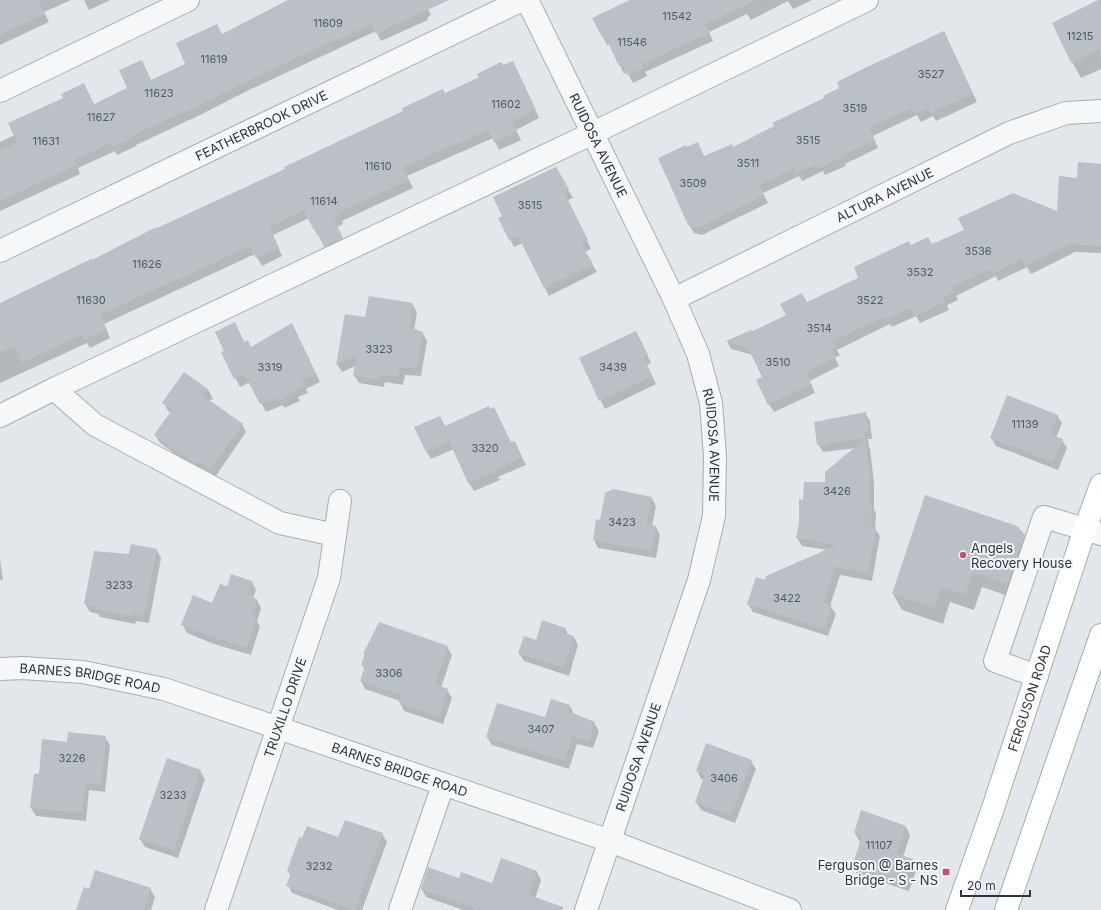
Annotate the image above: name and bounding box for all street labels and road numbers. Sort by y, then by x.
street label: FEATHERBROOK DRIVE [193,87,330,164]
street label: RUIDOSA AVENUE [566,91,631,200]
street label: ALTURA AVENUE [833,164,936,225]
street label: RUIDOSA AVENUE [699,387,723,502]
street label: FERGUSON ROAD [1004,643,1054,753]
street label: TRUXILLO DRIVE [260,655,309,760]
street label: BARNES BRIDGE ROAD [19,660,162,696]
street label: RUIDOSA AVENUE [612,701,664,813]
street label: BARNES BRIDGE ROAD [330,739,470,800]

